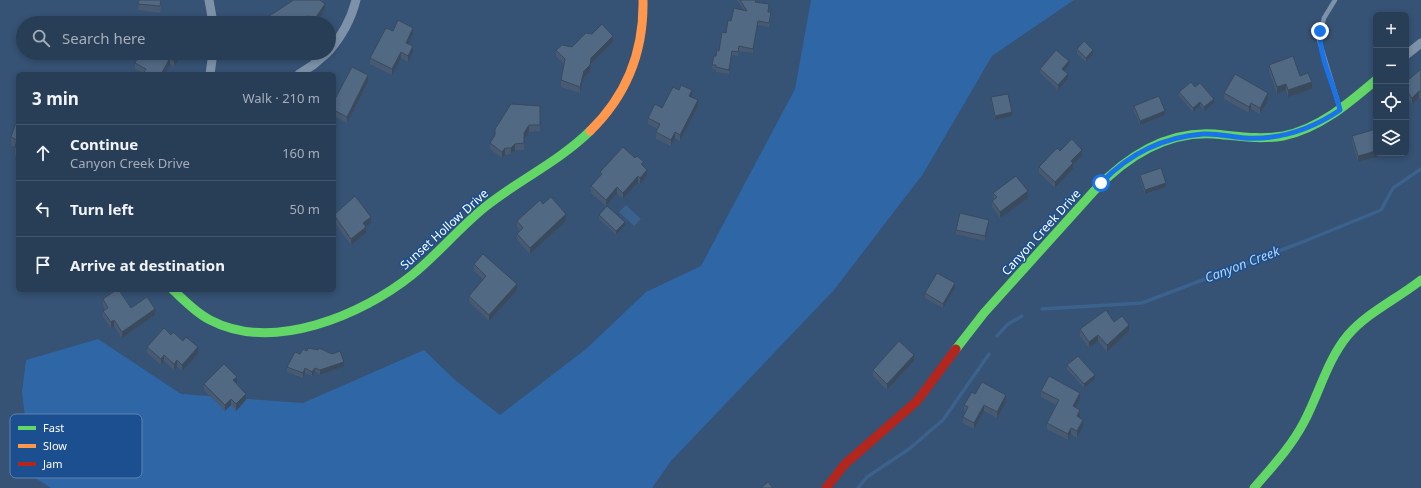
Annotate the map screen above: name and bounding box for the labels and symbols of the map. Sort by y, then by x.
route end [1311,22,1329,40]
route start [1092,174,1110,192]
street label: Sunset Hollow Drive [396,185,492,273]
street label: Canyon Creek Drive [998,185,1084,279]
water label: Canyon Creek [1202,241,1283,287]
legend [10,414,142,478]
text: Fast [43,420,64,435]
text: Slow [43,438,67,453]
text: Jam [42,456,62,471]

